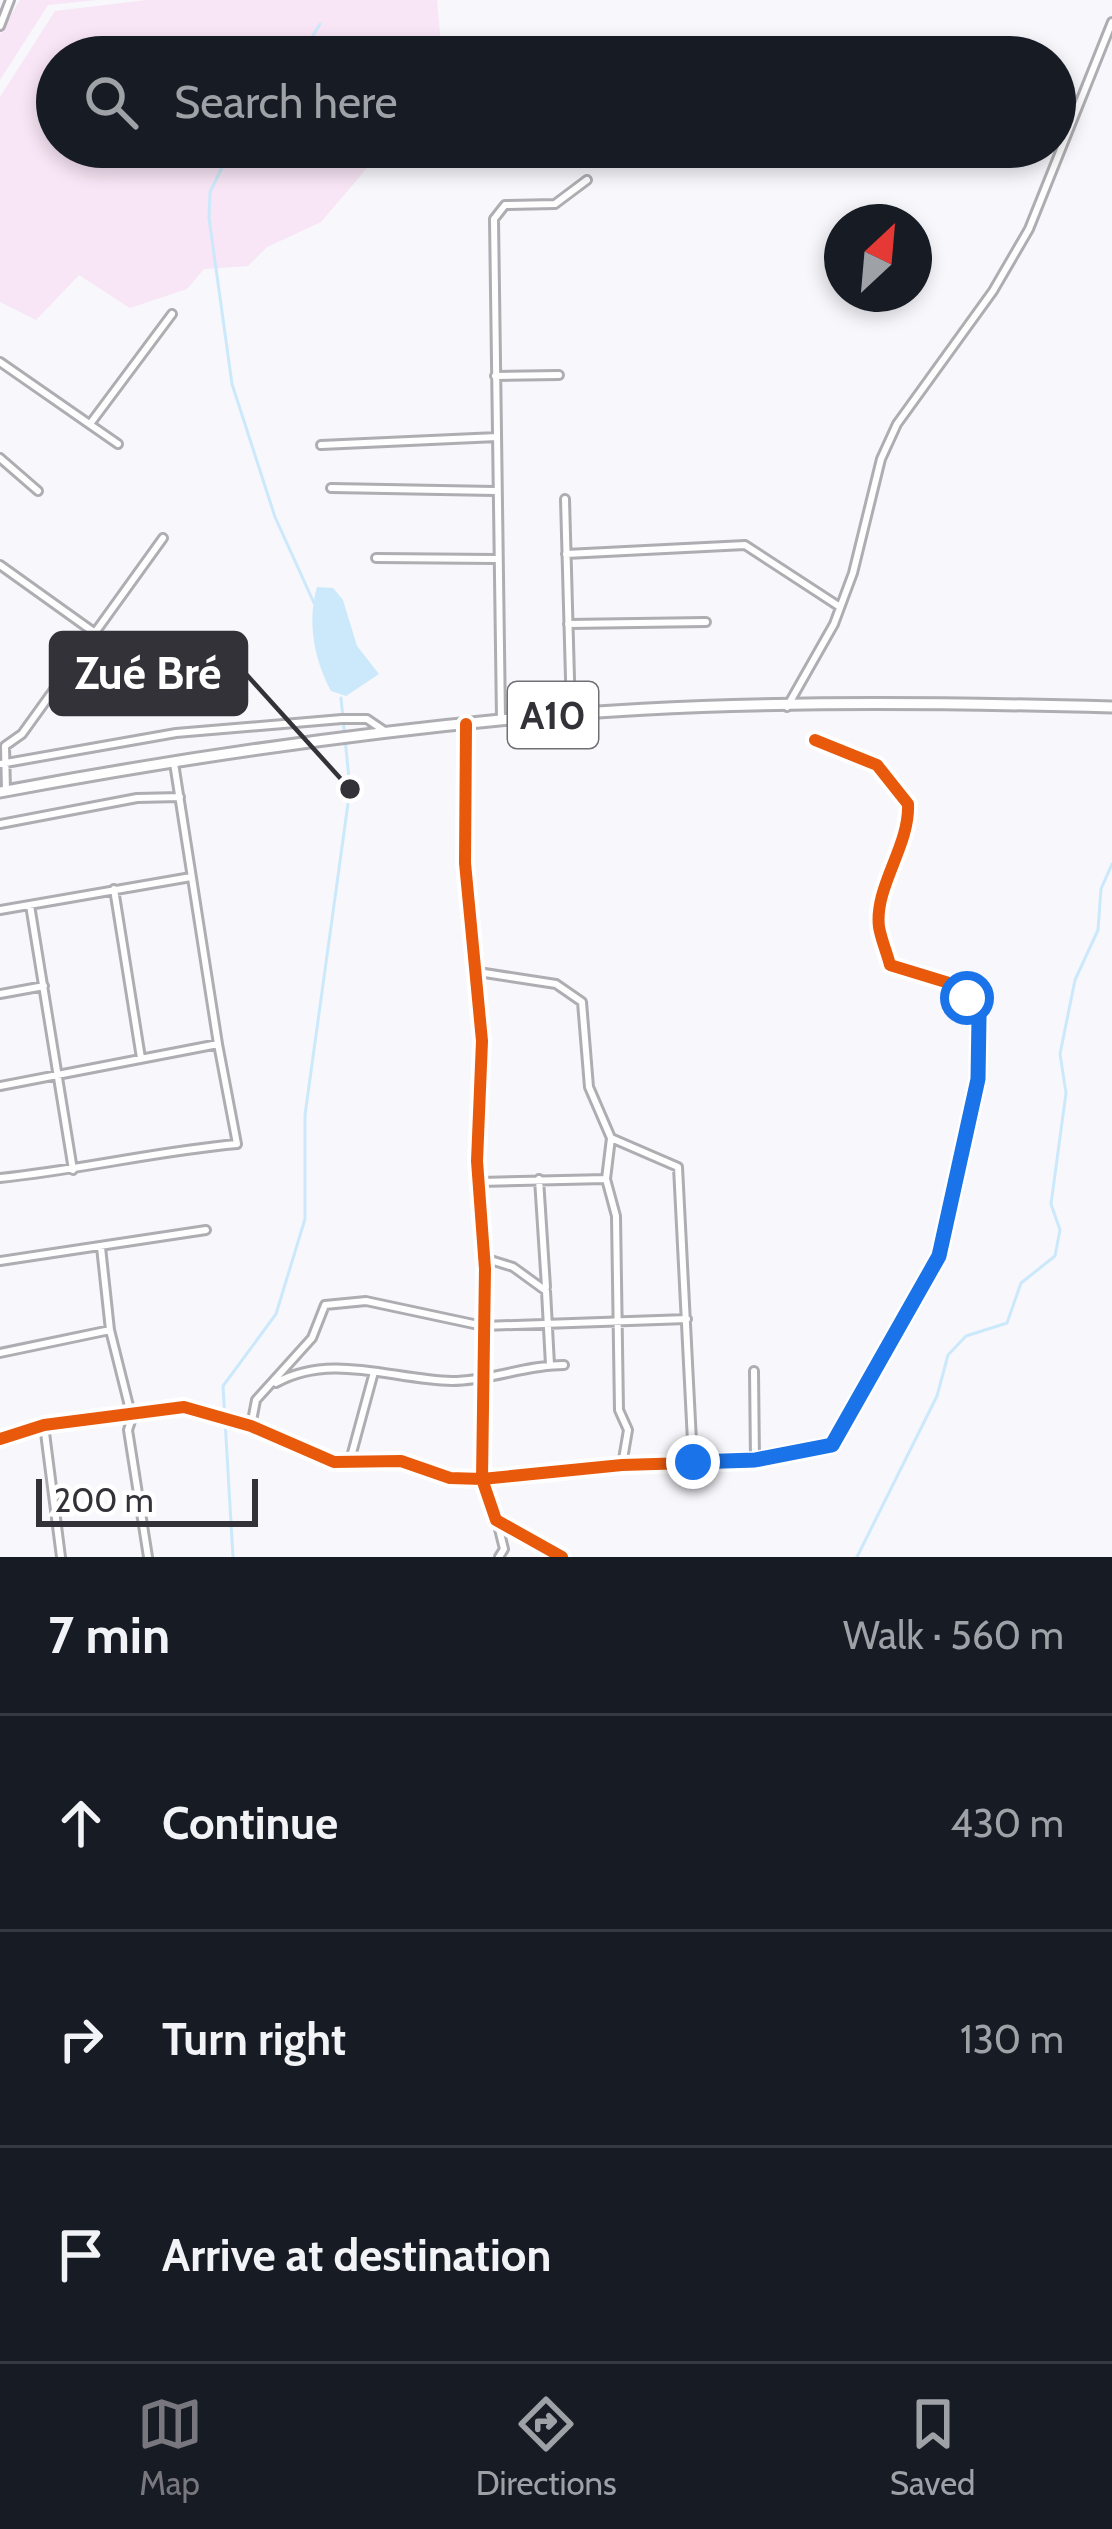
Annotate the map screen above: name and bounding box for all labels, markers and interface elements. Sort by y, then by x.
search box [36,36,1076,168]
icon: search [78,69,144,135]
text: Search here [174,75,398,129]
north arrow [824,204,932,312]
callout: Zué Bré [51,633,246,714]
text: Zué Bré [74,646,222,700]
road number: A10 [508,682,598,748]
route start [940,971,994,1025]
route end [666,1435,720,1489]
scale bar [36,1473,258,1526]
text: 200 m [54,1480,154,1520]
text: 7 min [48,1604,170,1666]
text: Walk · 560 m [843,1611,1064,1659]
icon: ahead [48,1790,114,1856]
text: Continue [162,1796,338,1850]
text: 430 m [950,1799,1064,1847]
icon: right [48,2006,114,2072]
text: Turn right [162,2012,346,2066]
text: 130 m [960,2015,1064,2063]
icon: arrive [48,2222,114,2288]
text: Arrive at destination [162,2228,551,2282]
tab: Map [137,2391,203,2503]
tab: Directions [476,2391,617,2503]
tab: Saved [890,2391,975,2503]

